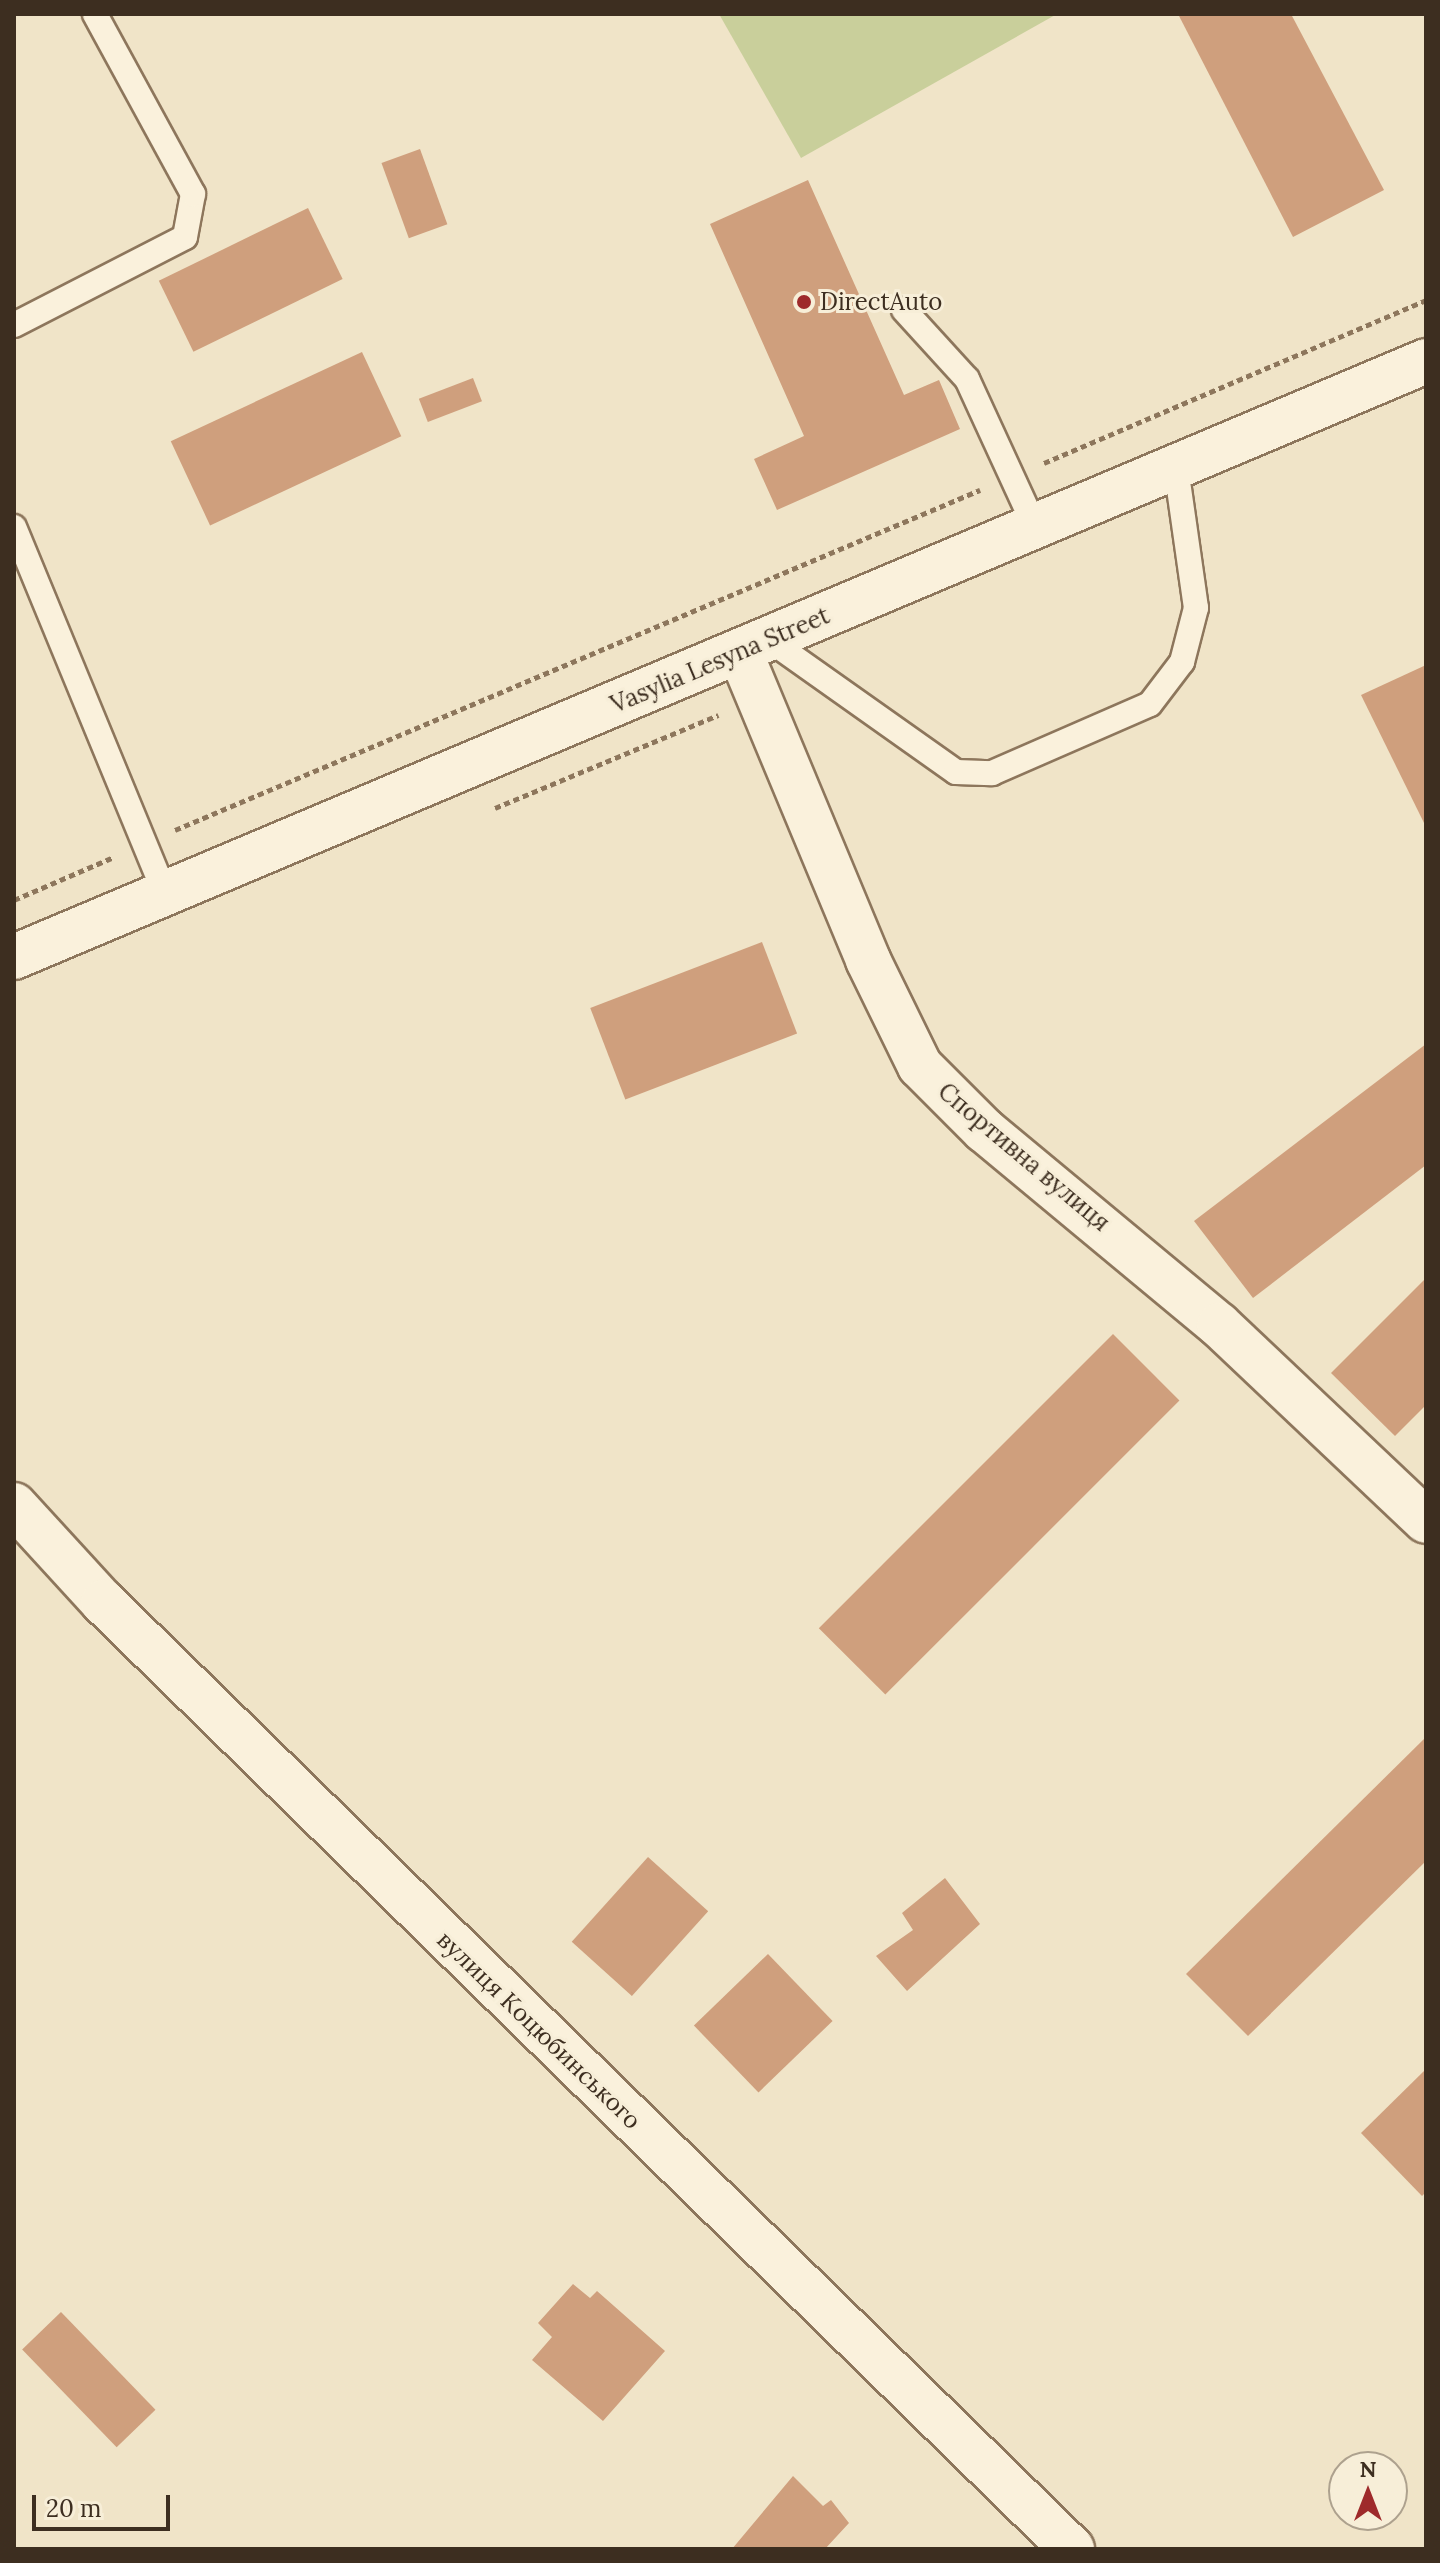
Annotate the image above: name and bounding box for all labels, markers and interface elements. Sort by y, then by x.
place label: DirectAuto [820,288,942,316]
marker: DirectAuto [795,293,813,311]
street label: Vasylia Lesyna Street [606,601,834,719]
street label: Спортивна вулиця [932,1077,1116,1237]
street label: вулиця Коцюбинського [431,1925,647,2135]
north arrow [1328,2451,1408,2531]
text: N [1359,2455,1377,2483]
scale bar [36,2479,174,2529]
text: 20 m [46,2493,102,2524]

